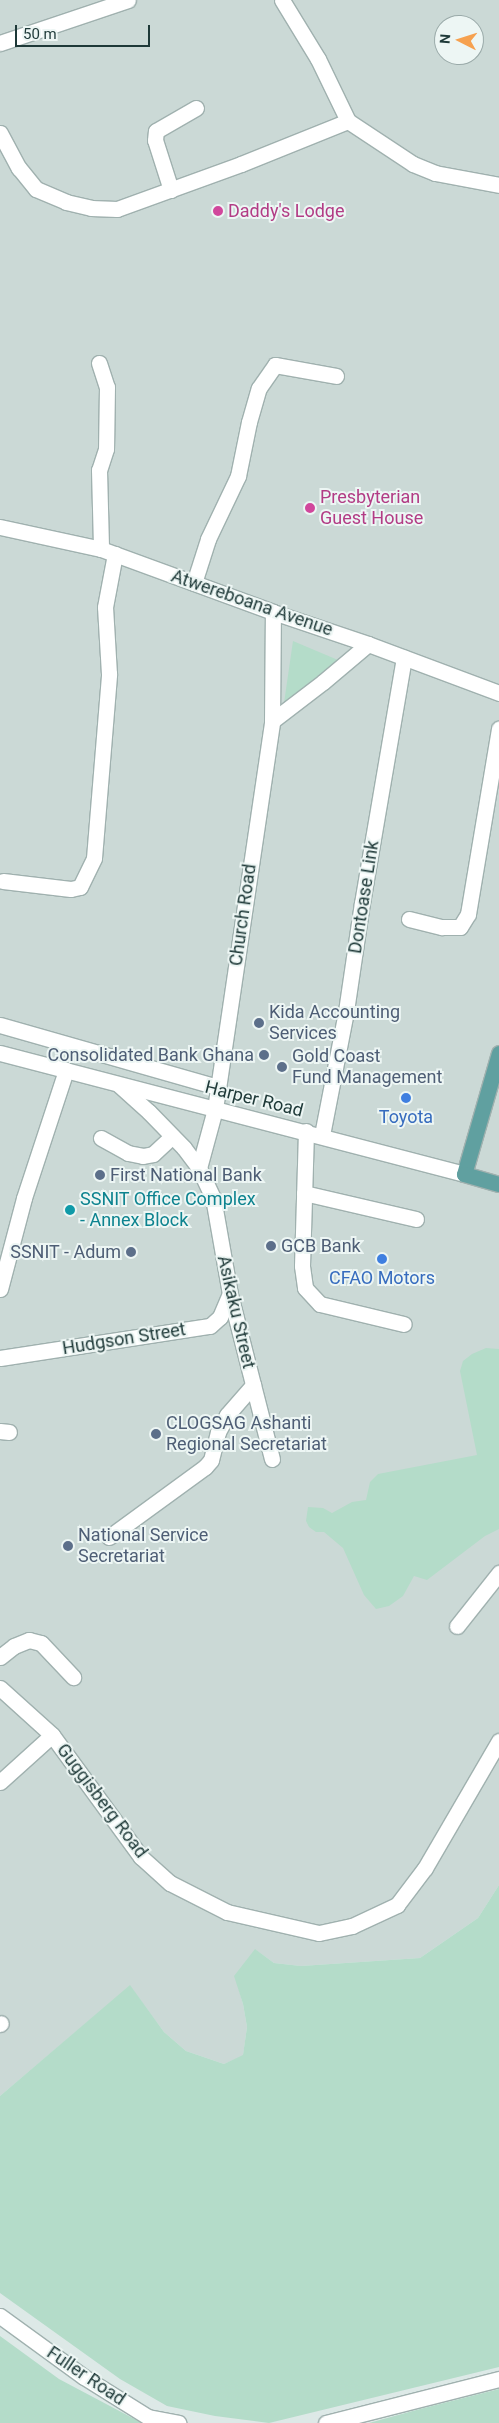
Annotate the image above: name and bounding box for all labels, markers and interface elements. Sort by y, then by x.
scale bar [18,15,152,47]
north arrow [434,15,484,65]
text: 50 m [23,25,57,43]
text: N [437,33,453,44]
place label: Daddy's Lodge [228,200,345,222]
marker: Daddy's Lodge [212,205,224,217]
place label: Presbyterian Guest House [320,487,423,530]
marker: Presbyterian Guest House [304,502,316,514]
street label: Atwereboana Avenue [168,565,336,641]
street label: Dontoase Link [344,839,384,955]
street label: Church Road [225,863,261,967]
place label: Kida Accounting Services [269,1002,400,1044]
marker: Kida Accounting Services [253,1017,265,1029]
place label: Consolidated Bank Ghana [48,1044,254,1066]
place label: Gold Coast Fund Management [292,1046,442,1088]
marker: Consolidated Bank Ghana [258,1049,270,1061]
marker: Gold Coast Fund Management [276,1061,288,1073]
street label: Harper Road [203,1076,305,1122]
marker: Toyota [400,1092,412,1104]
place label: Toyota [379,1106,433,1128]
place label: First National Bank [110,1164,262,1186]
marker: First National Bank [94,1169,106,1181]
place label: SSNIT Office Complex - Annex Block [80,1189,256,1232]
marker: SSNIT Office Complex - Annex Block [64,1204,76,1216]
place label: GCB Bank [281,1235,361,1257]
marker: GCB Bank [265,1240,277,1252]
place label: SSNIT - Adum [10,1241,121,1263]
marker: SSNIT - Adum [125,1246,137,1258]
street label: Asikaku Street [213,1253,259,1371]
marker: CFAO Motors [376,1253,388,1265]
place label: CFAO Motors [329,1267,435,1289]
street label: Hudgson Street [61,1319,187,1359]
place label: CLOGSAG Ashanti Regional Secretariat [166,1413,327,1456]
marker: CLOGSAG Ashanti Regional Secretariat [150,1428,162,1440]
place label: National Service Secretariat [78,1525,208,1568]
marker: National Service Secretariat [62,1540,74,1552]
street label: Guggisberg Road [52,1740,152,1862]
street label: Fuller Road [43,2342,129,2410]

